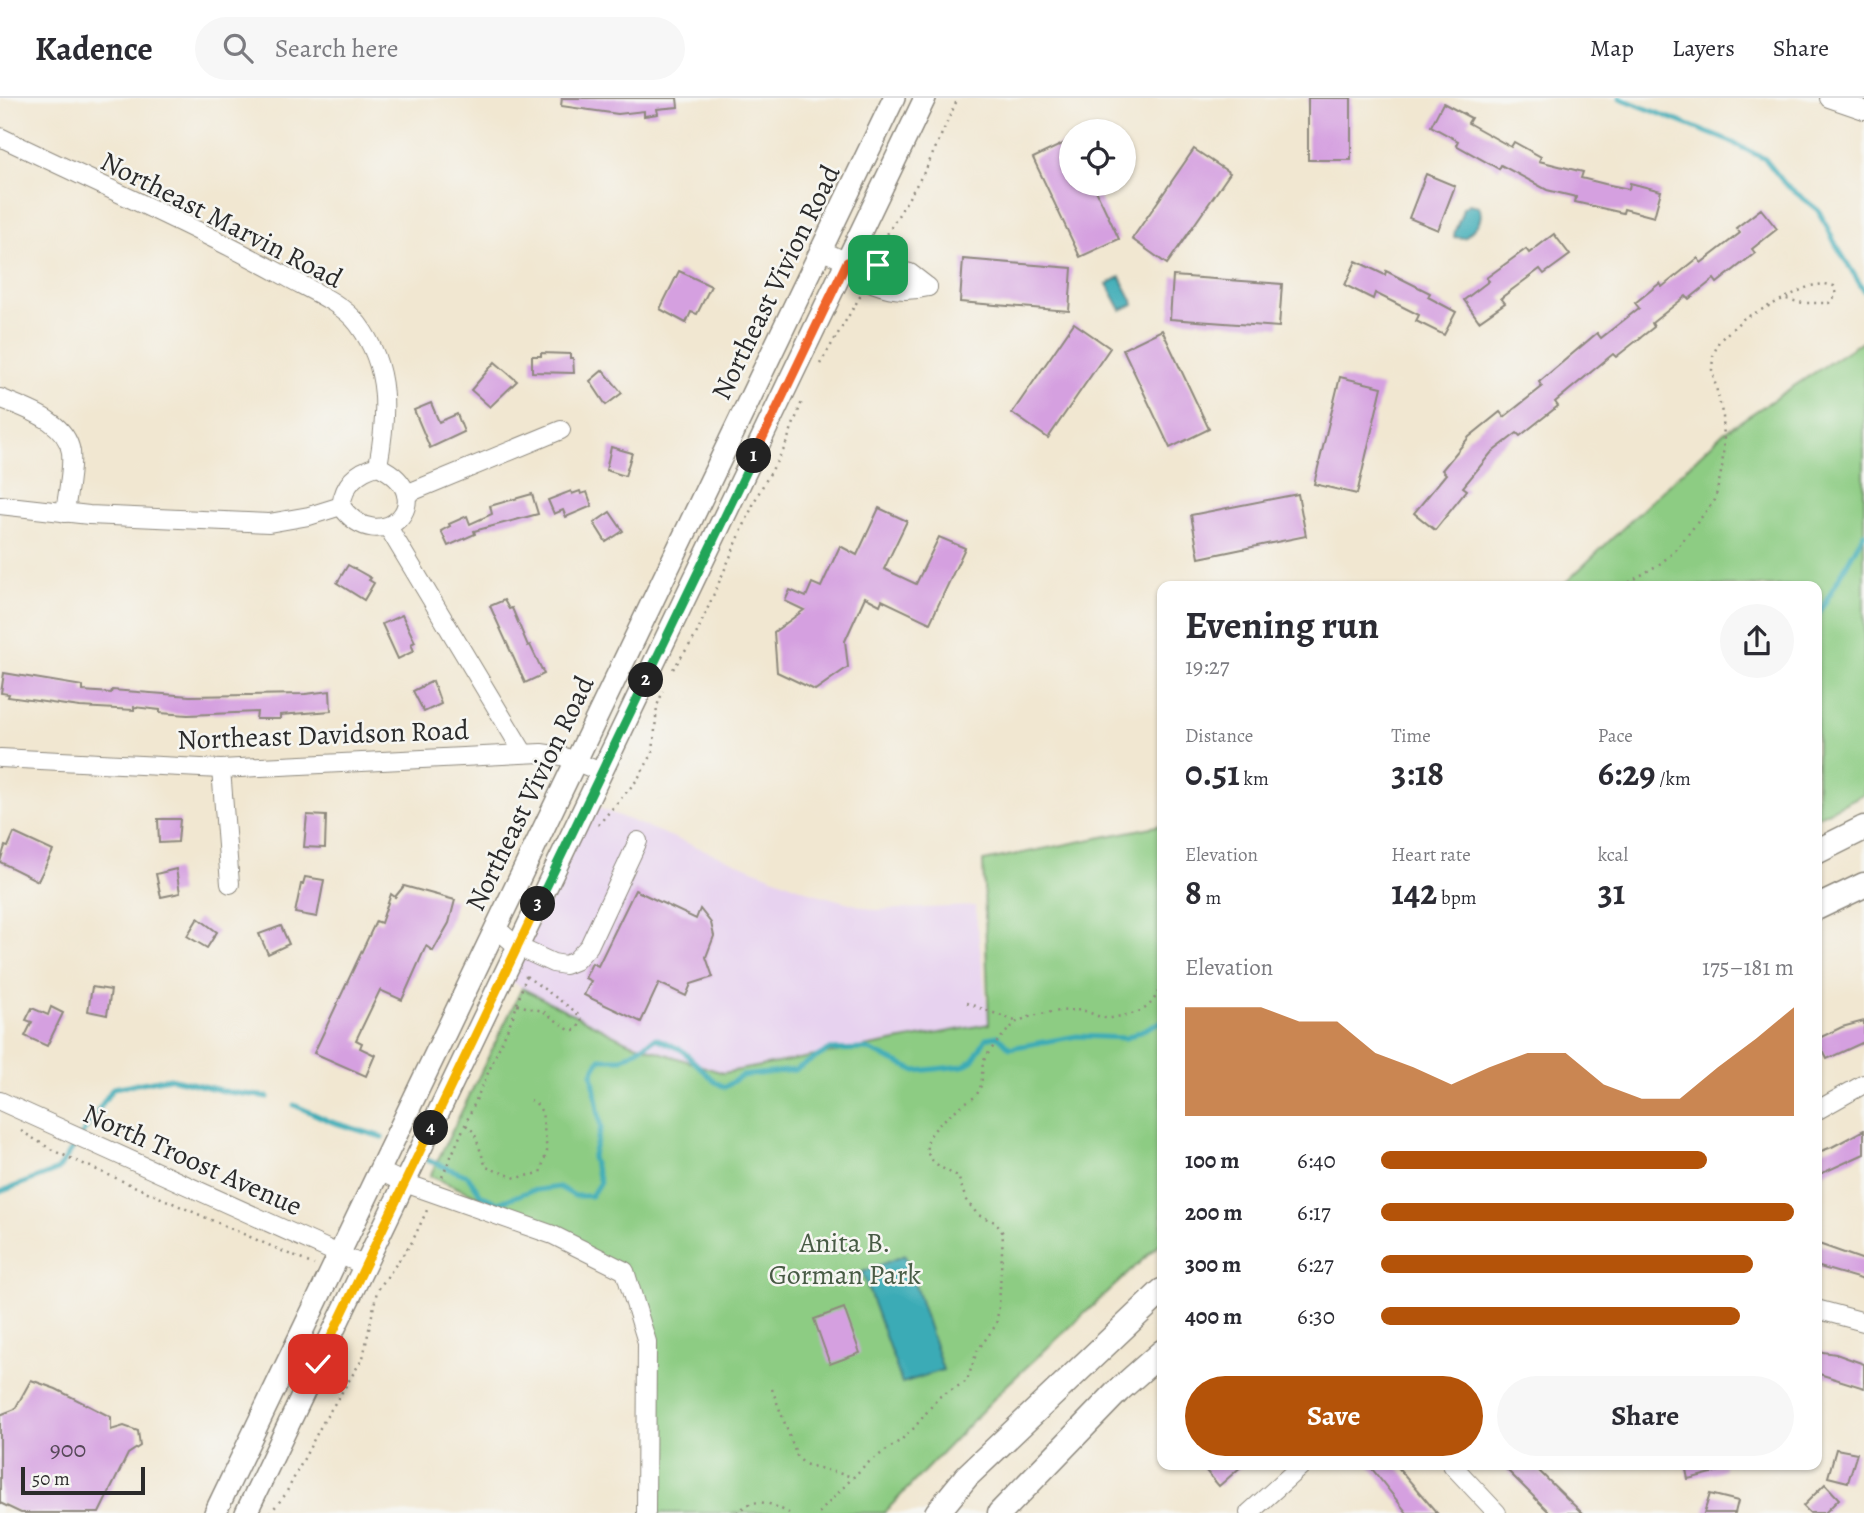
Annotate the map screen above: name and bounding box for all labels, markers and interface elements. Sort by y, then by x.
search box [195,17,685,80]
text: Kadence [35,26,153,71]
icon: search [219,29,257,67]
text: Search here [275,31,398,66]
text: Map [1590,32,1634,64]
text: Layers [1672,32,1735,64]
text: Share [1773,32,1829,64]
map controls [1059,119,1136,196]
button: locate [1059,119,1136,196]
street label: Northeast Marvin Road [94,142,350,298]
street label: Northeast Vivion Road [702,158,850,406]
pin [848,235,908,295]
icon: arrive [859,246,897,284]
pin: 1 [736,438,772,474]
text: 1 [750,442,757,468]
text: Evening run [1185,599,1379,651]
button: share [1720,604,1794,678]
text: 19:27 [1185,651,1229,682]
pin: 2 [628,662,664,698]
text: 2 [641,666,650,692]
street label: Northeast Vivion Road [456,669,604,917]
street label: Northeast Davidson Road [176,711,471,759]
text: Distance [1185,723,1253,749]
text: Time [1391,723,1431,749]
text: Pace [1598,723,1633,749]
text: 0.51 [1185,749,1240,797]
text: 3:18 [1391,749,1444,797]
text: 6:29 [1598,749,1655,797]
text: km [1240,766,1269,792]
text: /km [1655,766,1691,792]
text: Elevation [1185,842,1258,868]
text: Heart rate [1391,842,1471,868]
text: kcal [1598,842,1628,868]
text: 8 [1185,868,1202,916]
text: 142 [1391,868,1437,916]
text: 31 [1598,868,1625,916]
text: m [1202,885,1221,911]
text: bpm [1437,885,1476,911]
pin: 3 [520,886,556,922]
text: 3 [533,890,542,916]
text: Elevation [1185,952,1273,983]
text: 175–181 m [1702,952,1794,983]
street label: North Troost Avenue [77,1095,308,1225]
pin: 4 [414,1110,448,1146]
text: 4 [426,1114,435,1140]
text: 100 m [1185,1145,1240,1176]
text: 6:40 [1297,1145,1336,1176]
text: 200 m [1185,1197,1243,1228]
text: 6:17 [1297,1197,1331,1228]
park label: Anita B. Gorman Park [769,1224,921,1294]
text: 300 m [1185,1249,1241,1280]
text: 6:27 [1297,1249,1334,1280]
text: 400 m [1185,1301,1242,1332]
text: 6:30 [1297,1301,1335,1332]
pin [288,1334,348,1394]
icon: check [299,1345,337,1383]
button: Save [1185,1376,1483,1456]
button: Share [1497,1376,1794,1456]
house number: 900 [50,1433,86,1465]
scale bar [21,1464,145,1496]
text: 50 m [32,1466,70,1492]

